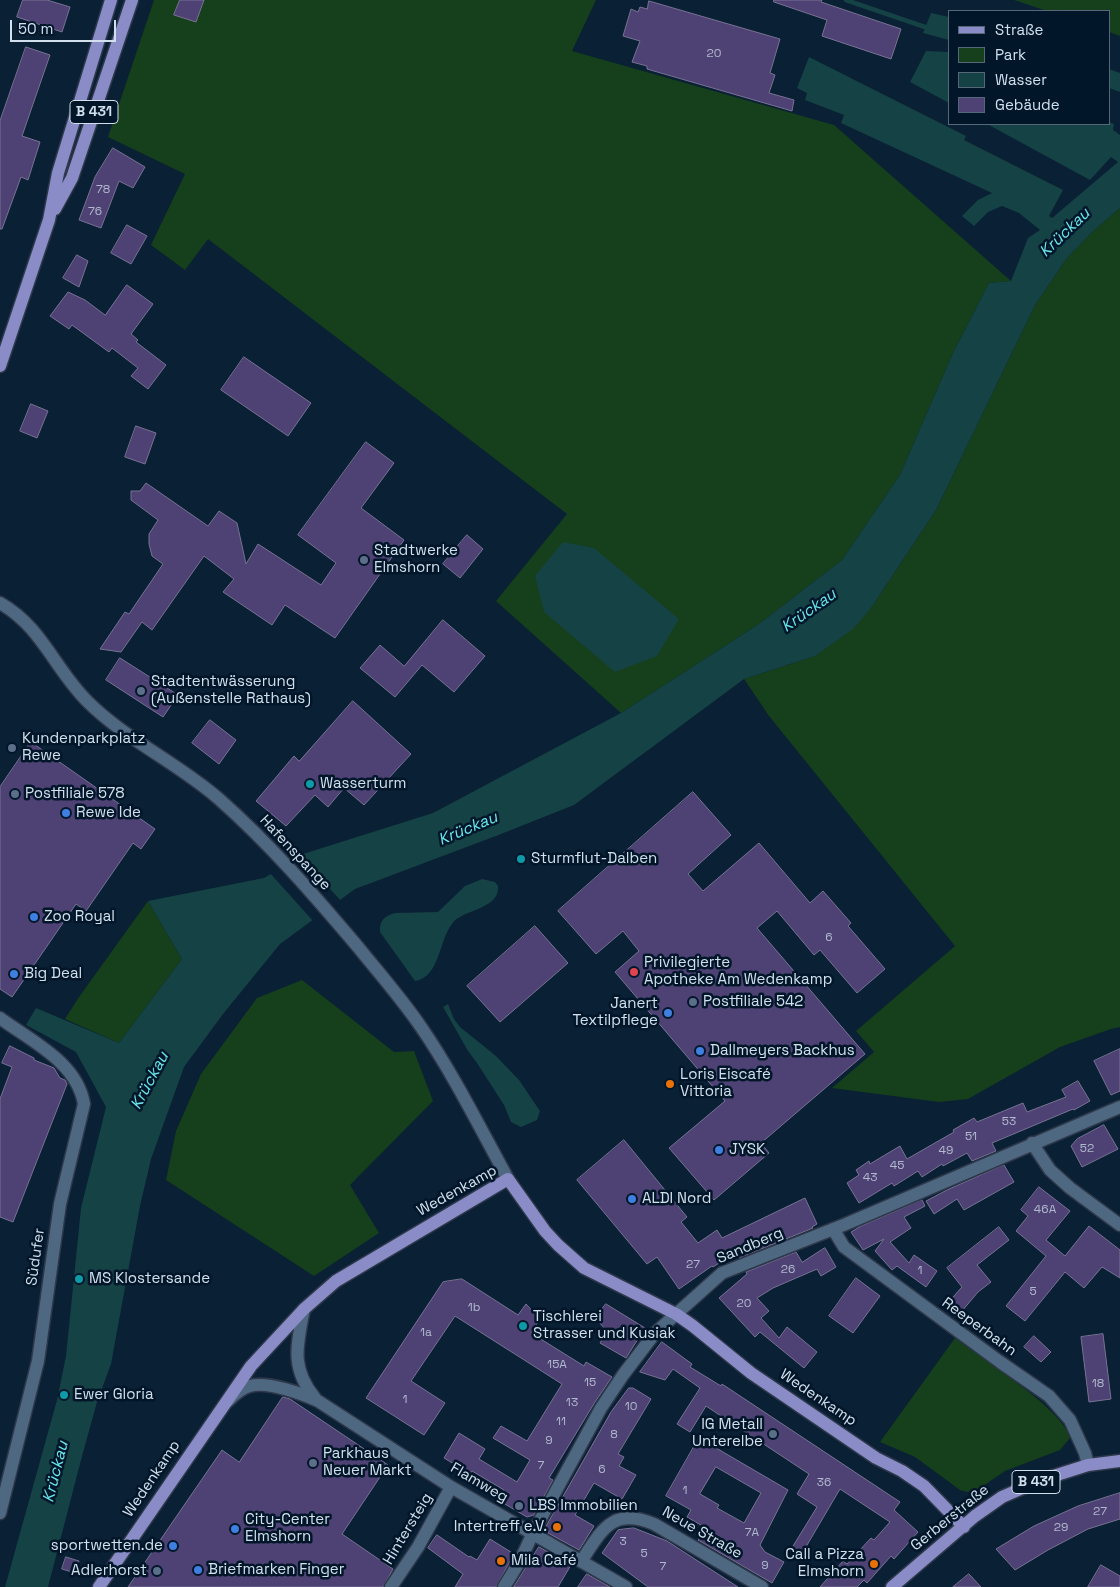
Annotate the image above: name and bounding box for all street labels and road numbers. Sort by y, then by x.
road number: B 431 [70,100,118,124]
street label: Hafenspange [256,812,334,894]
street label: Wedenkamp [414,1162,500,1220]
street label: Sandberg [714,1224,786,1268]
street label: Südufer [23,1227,49,1287]
street label: Reeperbahn [938,1294,1020,1360]
street label: Wedenkamp [776,1366,860,1430]
street label: Wedenkamp [120,1437,184,1521]
street label: Flamweg [447,1459,511,1507]
road number: B 431 [1012,1470,1060,1494]
street label: Gerberstraße [907,1481,993,1555]
street label: Hintersteig [380,1490,436,1568]
street label: Neue Straße [659,1503,745,1563]

